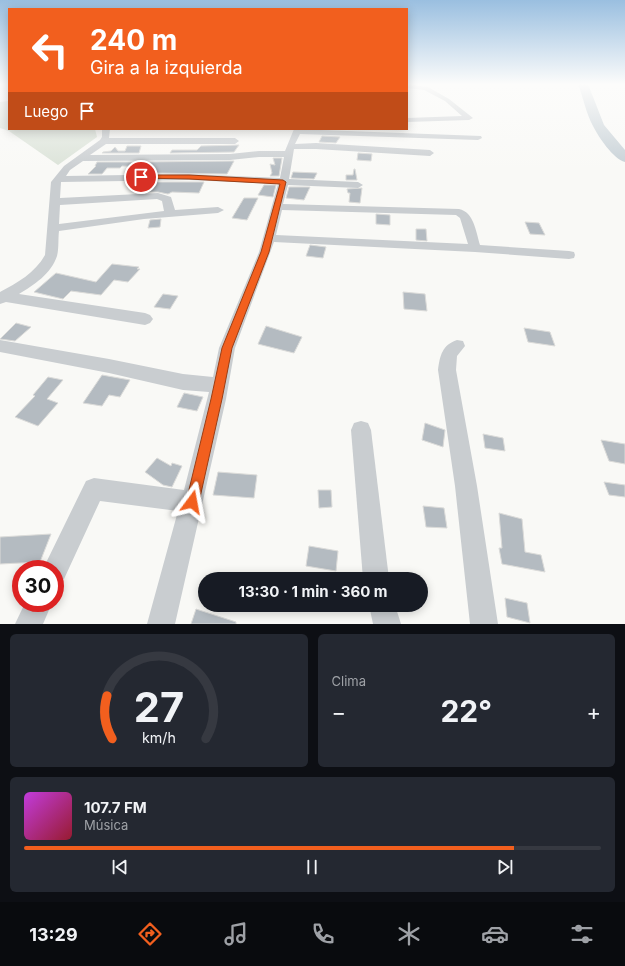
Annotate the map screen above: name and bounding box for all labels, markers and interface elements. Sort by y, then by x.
text: 240 m [90,23,177,57]
icon: left [24,24,76,76]
text: Gira a la izquierda [90,57,243,78]
icon: arrive [76,100,98,122]
text: Luego [24,102,68,121]
pin [124,160,158,194]
icon: arrive [130,166,152,188]
position arrow [171,481,213,523]
speed limit sign: 30 [12,560,64,612]
text: 13:30 · 1 min · 360 m [238,582,388,601]
text: Clima [332,673,366,689]
text: 27 [134,681,184,731]
text: 22° [440,693,492,729]
text: − [332,699,346,725]
text: + [586,699,601,725]
text: km/h [142,728,176,745]
text: 107.7 FM [84,798,147,817]
text: Música [84,817,128,833]
icon: previous [109,856,131,878]
icon: pause [301,856,323,878]
icon: next [494,856,516,878]
icon: directions [136,920,164,948]
icon: music [222,920,250,948]
icon: phone [309,920,337,948]
icon: climate [395,920,423,948]
icon: car [481,920,509,948]
icon: filters [568,920,596,948]
text: 13:29 [29,924,78,945]

